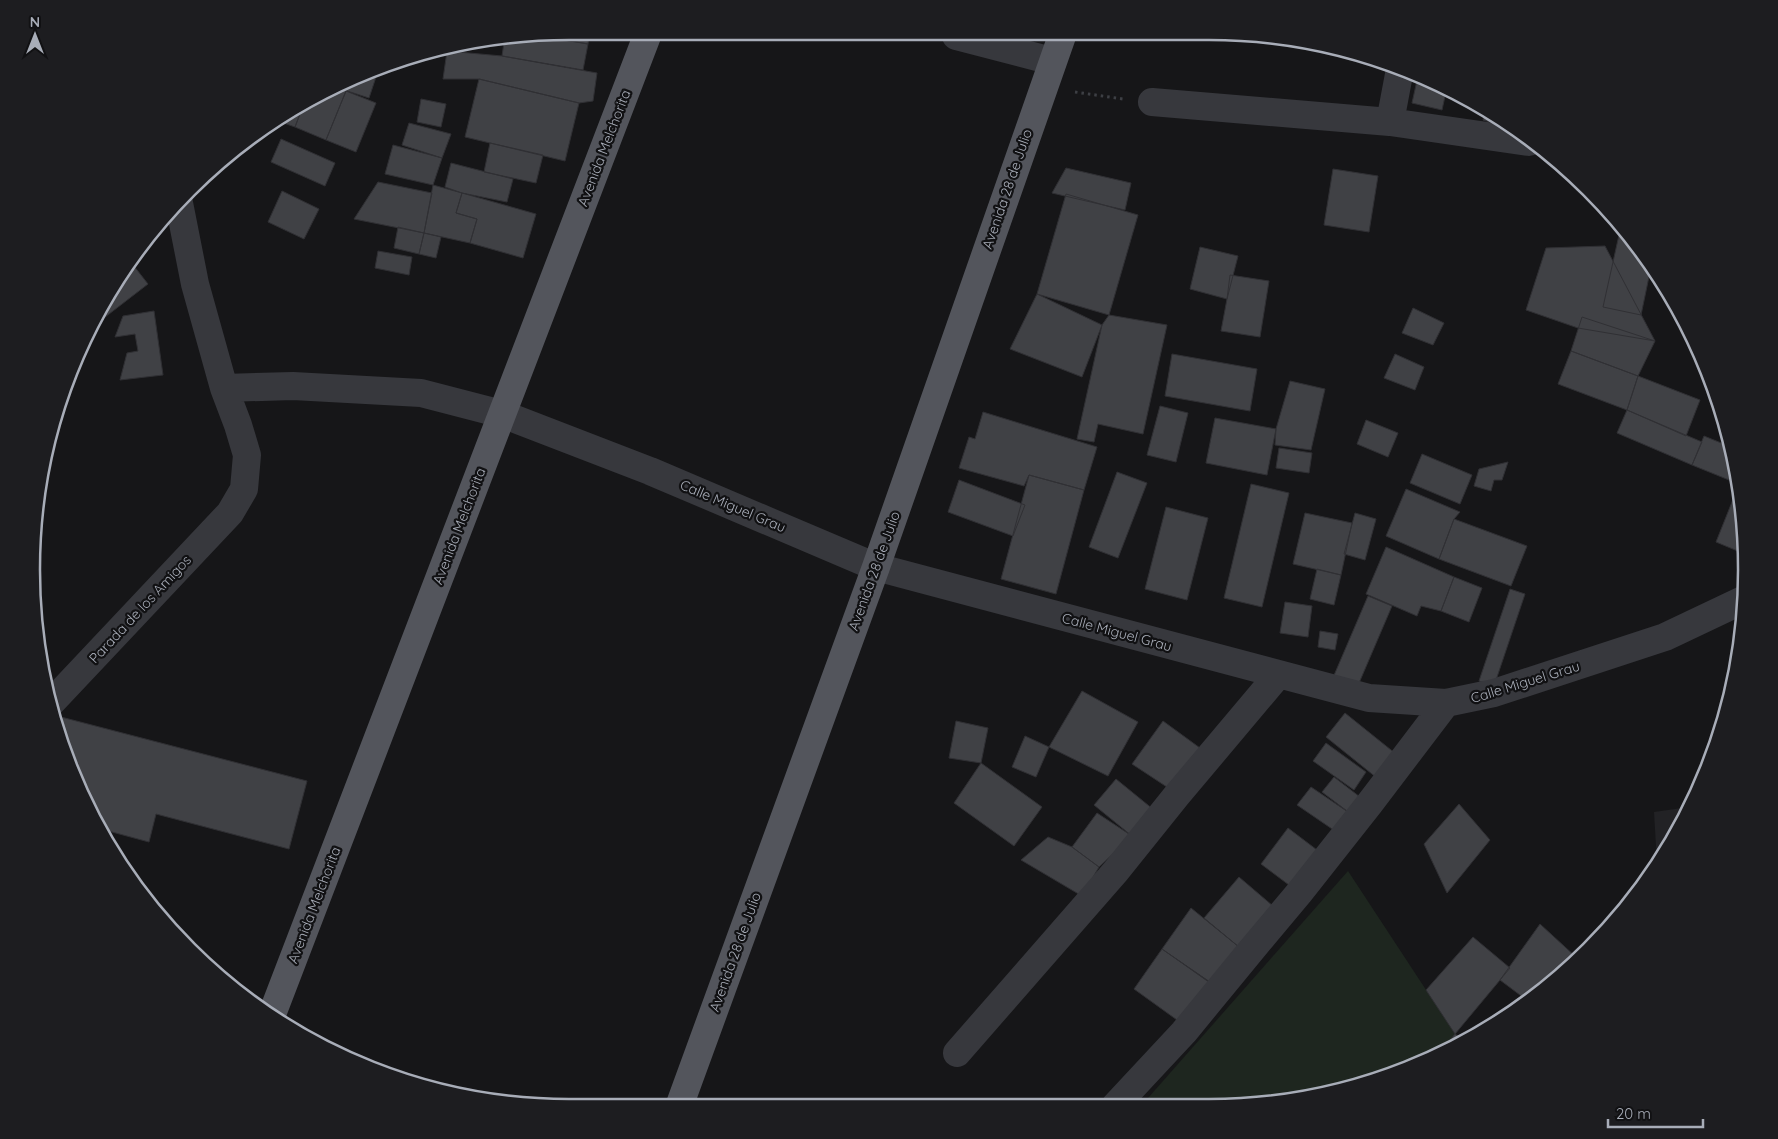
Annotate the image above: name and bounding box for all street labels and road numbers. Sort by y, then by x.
street label: Avenida Melchorita [573,87,635,209]
street label: Avenida 28 de Julio [978,127,1036,251]
street label: Avenida Melchorita [428,465,490,587]
street label: Calle Miguel Grau [677,476,789,536]
street label: Avenida 28 de Julio [844,509,904,633]
street label: Parada de los Amigos [85,551,195,667]
street label: Calle Miguel Grau [1060,609,1174,655]
street label: Calle Miguel Grau [1468,657,1582,707]
street label: Avenida Melchorita [283,844,345,966]
street label: Avenida 28 de Julio [705,890,765,1014]

